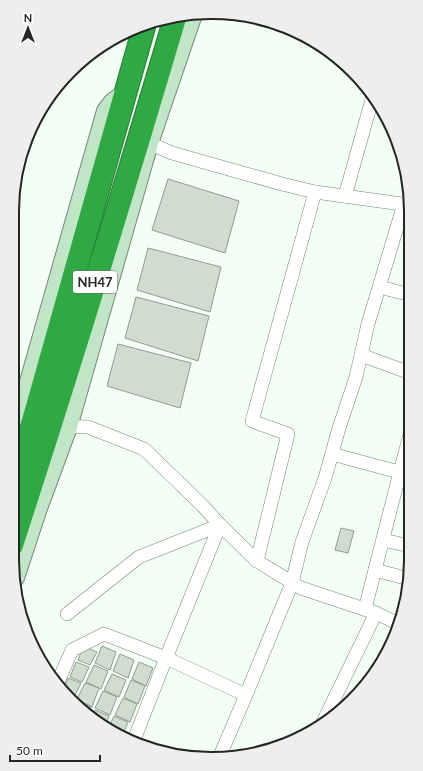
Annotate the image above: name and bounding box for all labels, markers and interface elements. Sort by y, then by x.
north arrow [8,8,48,48]
text: N [24,11,32,24]
road number: NH47 [73,271,117,293]
scale bar [10,737,100,763]
text: 50 m [16,743,43,758]

